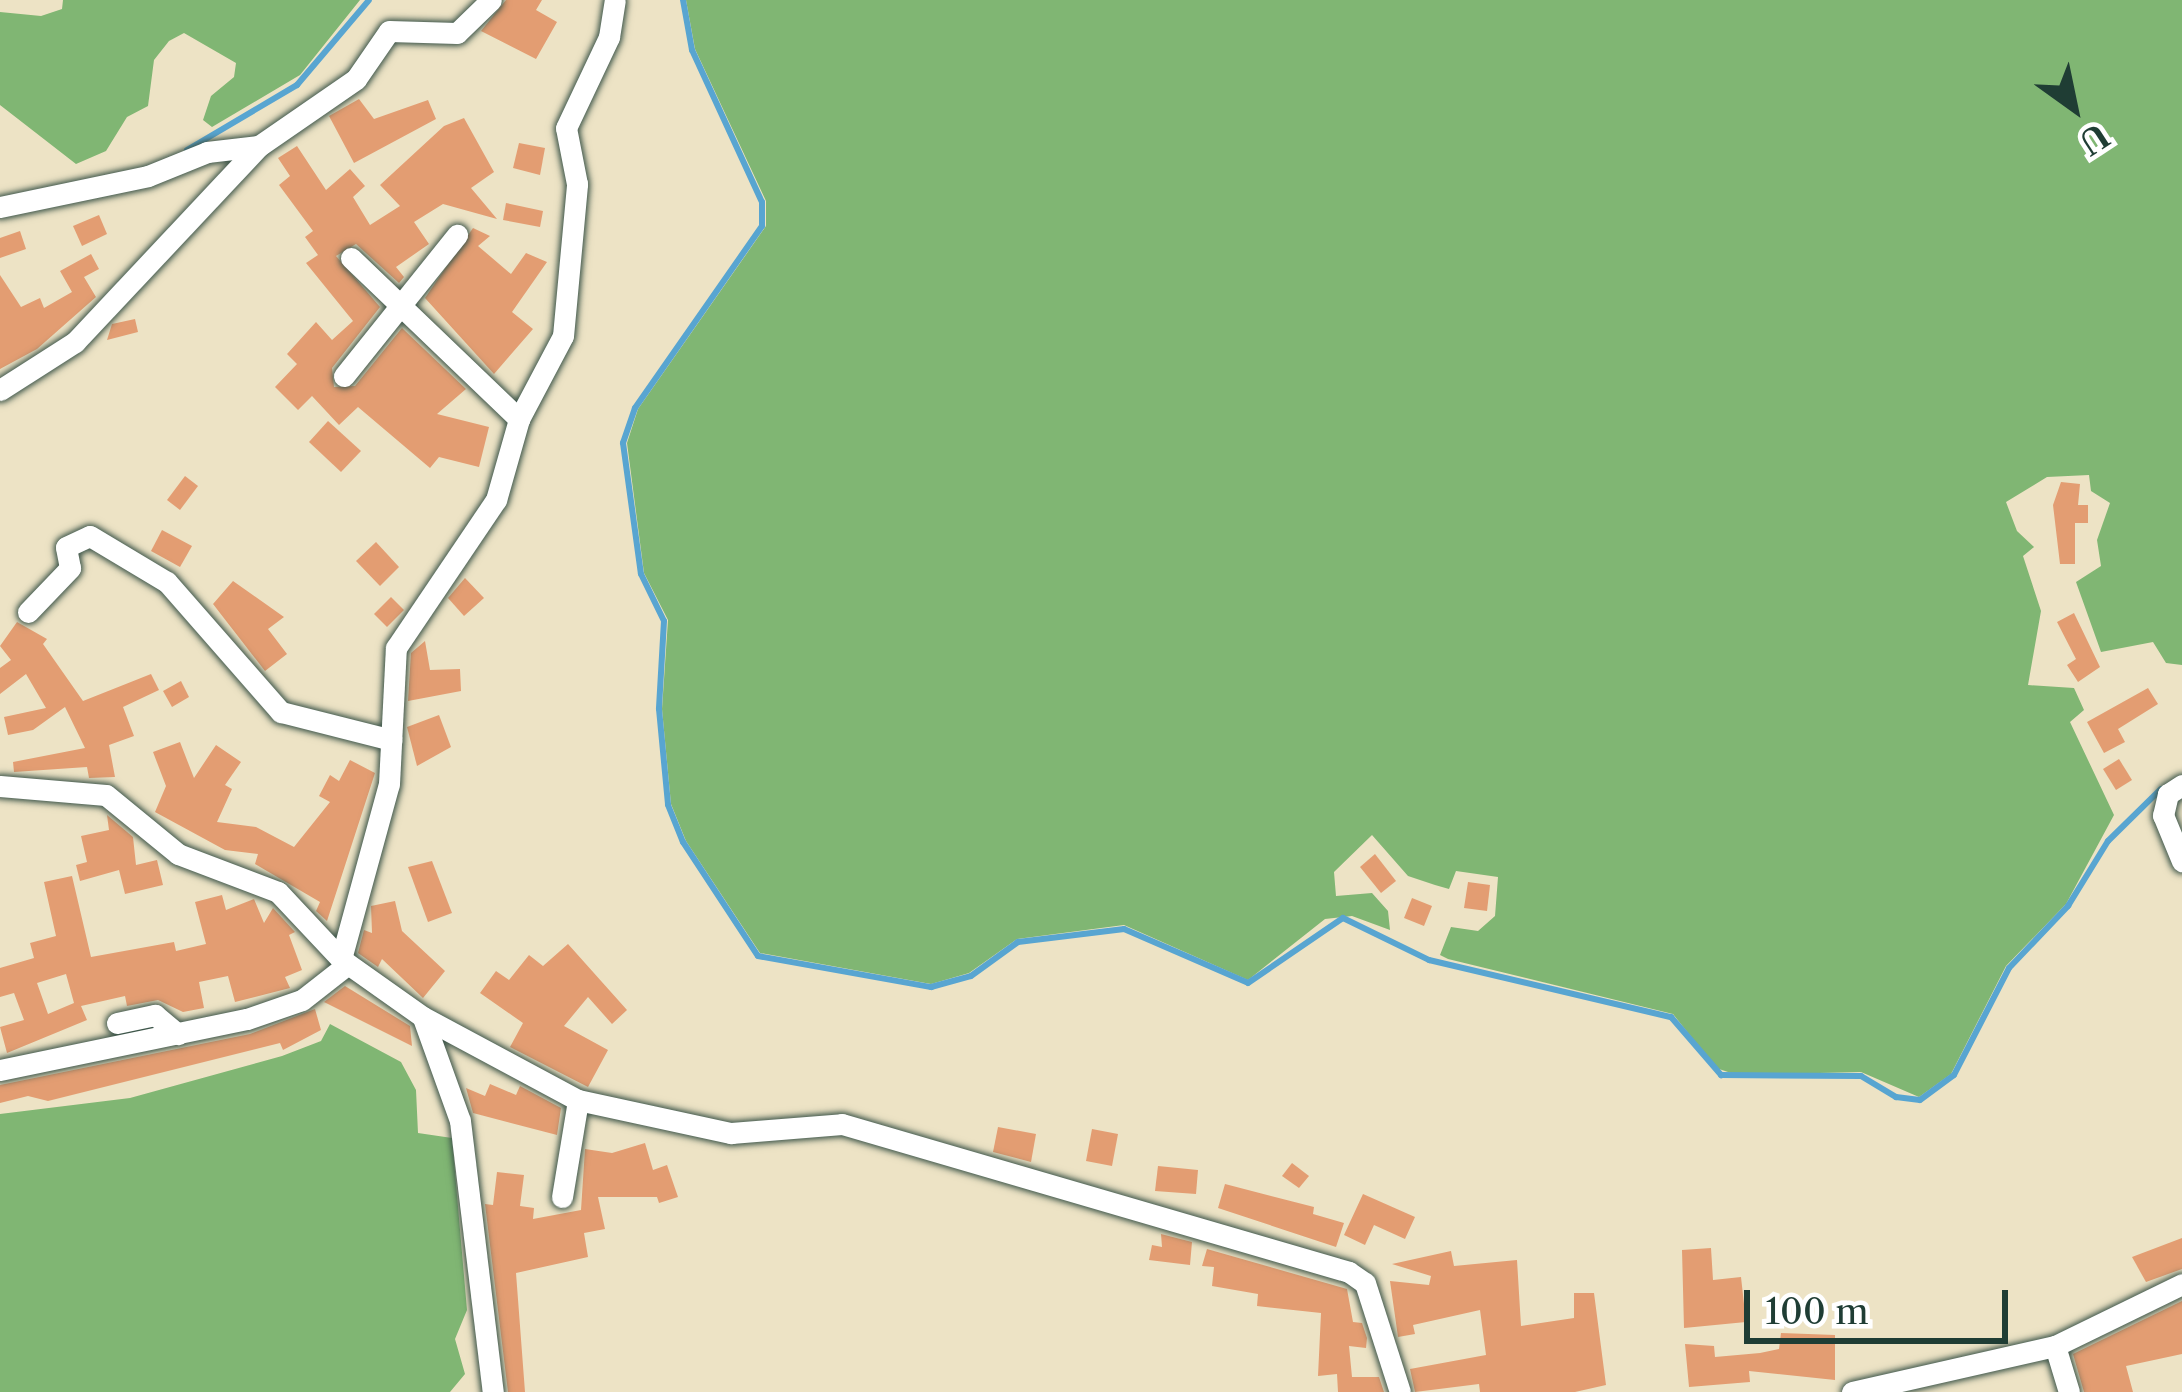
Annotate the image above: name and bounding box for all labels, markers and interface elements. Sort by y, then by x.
north arrow [2014,48,2134,168]
text: U [2071,114,2116,163]
scale bar [1750,1266,2014,1340]
text: 100 m [1765,1289,1869,1333]

